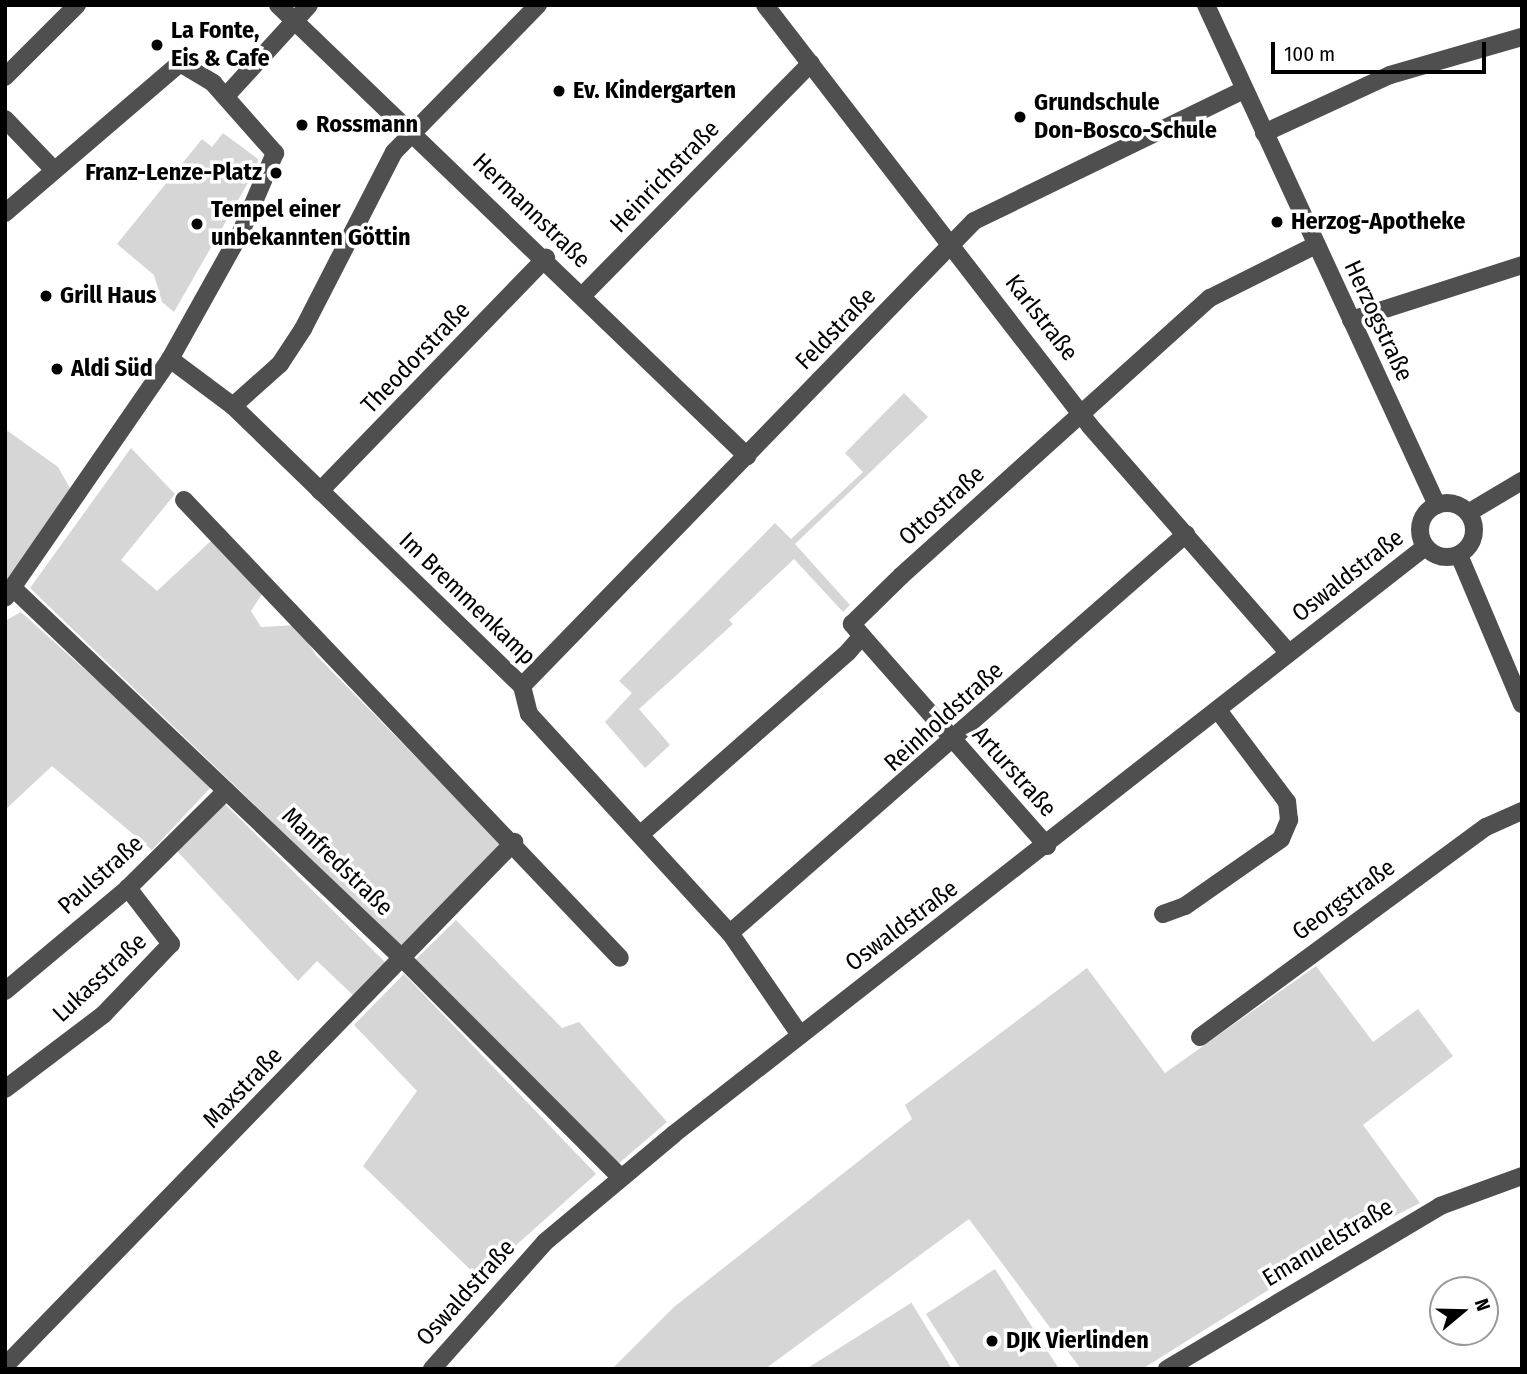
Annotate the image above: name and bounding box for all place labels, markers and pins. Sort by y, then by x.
place label: La Fonte, Eis & Cafe [171,17,270,73]
marker: La Fonte, Eis & Cafe [149,37,165,53]
place label: Ev. Kindergarten [573,77,736,105]
marker: Ev. Kindergarten [551,83,567,99]
place label: Grundschule Don-Bosco-Schule [1034,89,1217,145]
marker: Grundschule Don-Bosco-Schule [1012,109,1028,125]
place label: Rossmann [316,111,418,139]
marker: Rossmann [294,117,310,133]
place label: Franz-Lenze-Platz [85,159,262,187]
marker: Franz-Lenze-Platz [268,165,284,181]
place label: Tempel einer unbekannten Göttin [211,196,411,252]
place label: Herzog-Apotheke [1291,208,1465,236]
marker: Herzog-Apotheke [1269,214,1285,230]
marker: Tempel einer unbekannten Göttin [189,216,205,232]
place label: Grill Haus [60,282,157,310]
marker: Grill Haus [38,288,54,304]
place label: Aldi Süd [71,355,153,383]
marker: Aldi Süd [49,361,65,377]
place label: DJK Vierlinden [1006,1327,1149,1355]
marker: DJK Vierlinden [984,1333,1000,1349]

